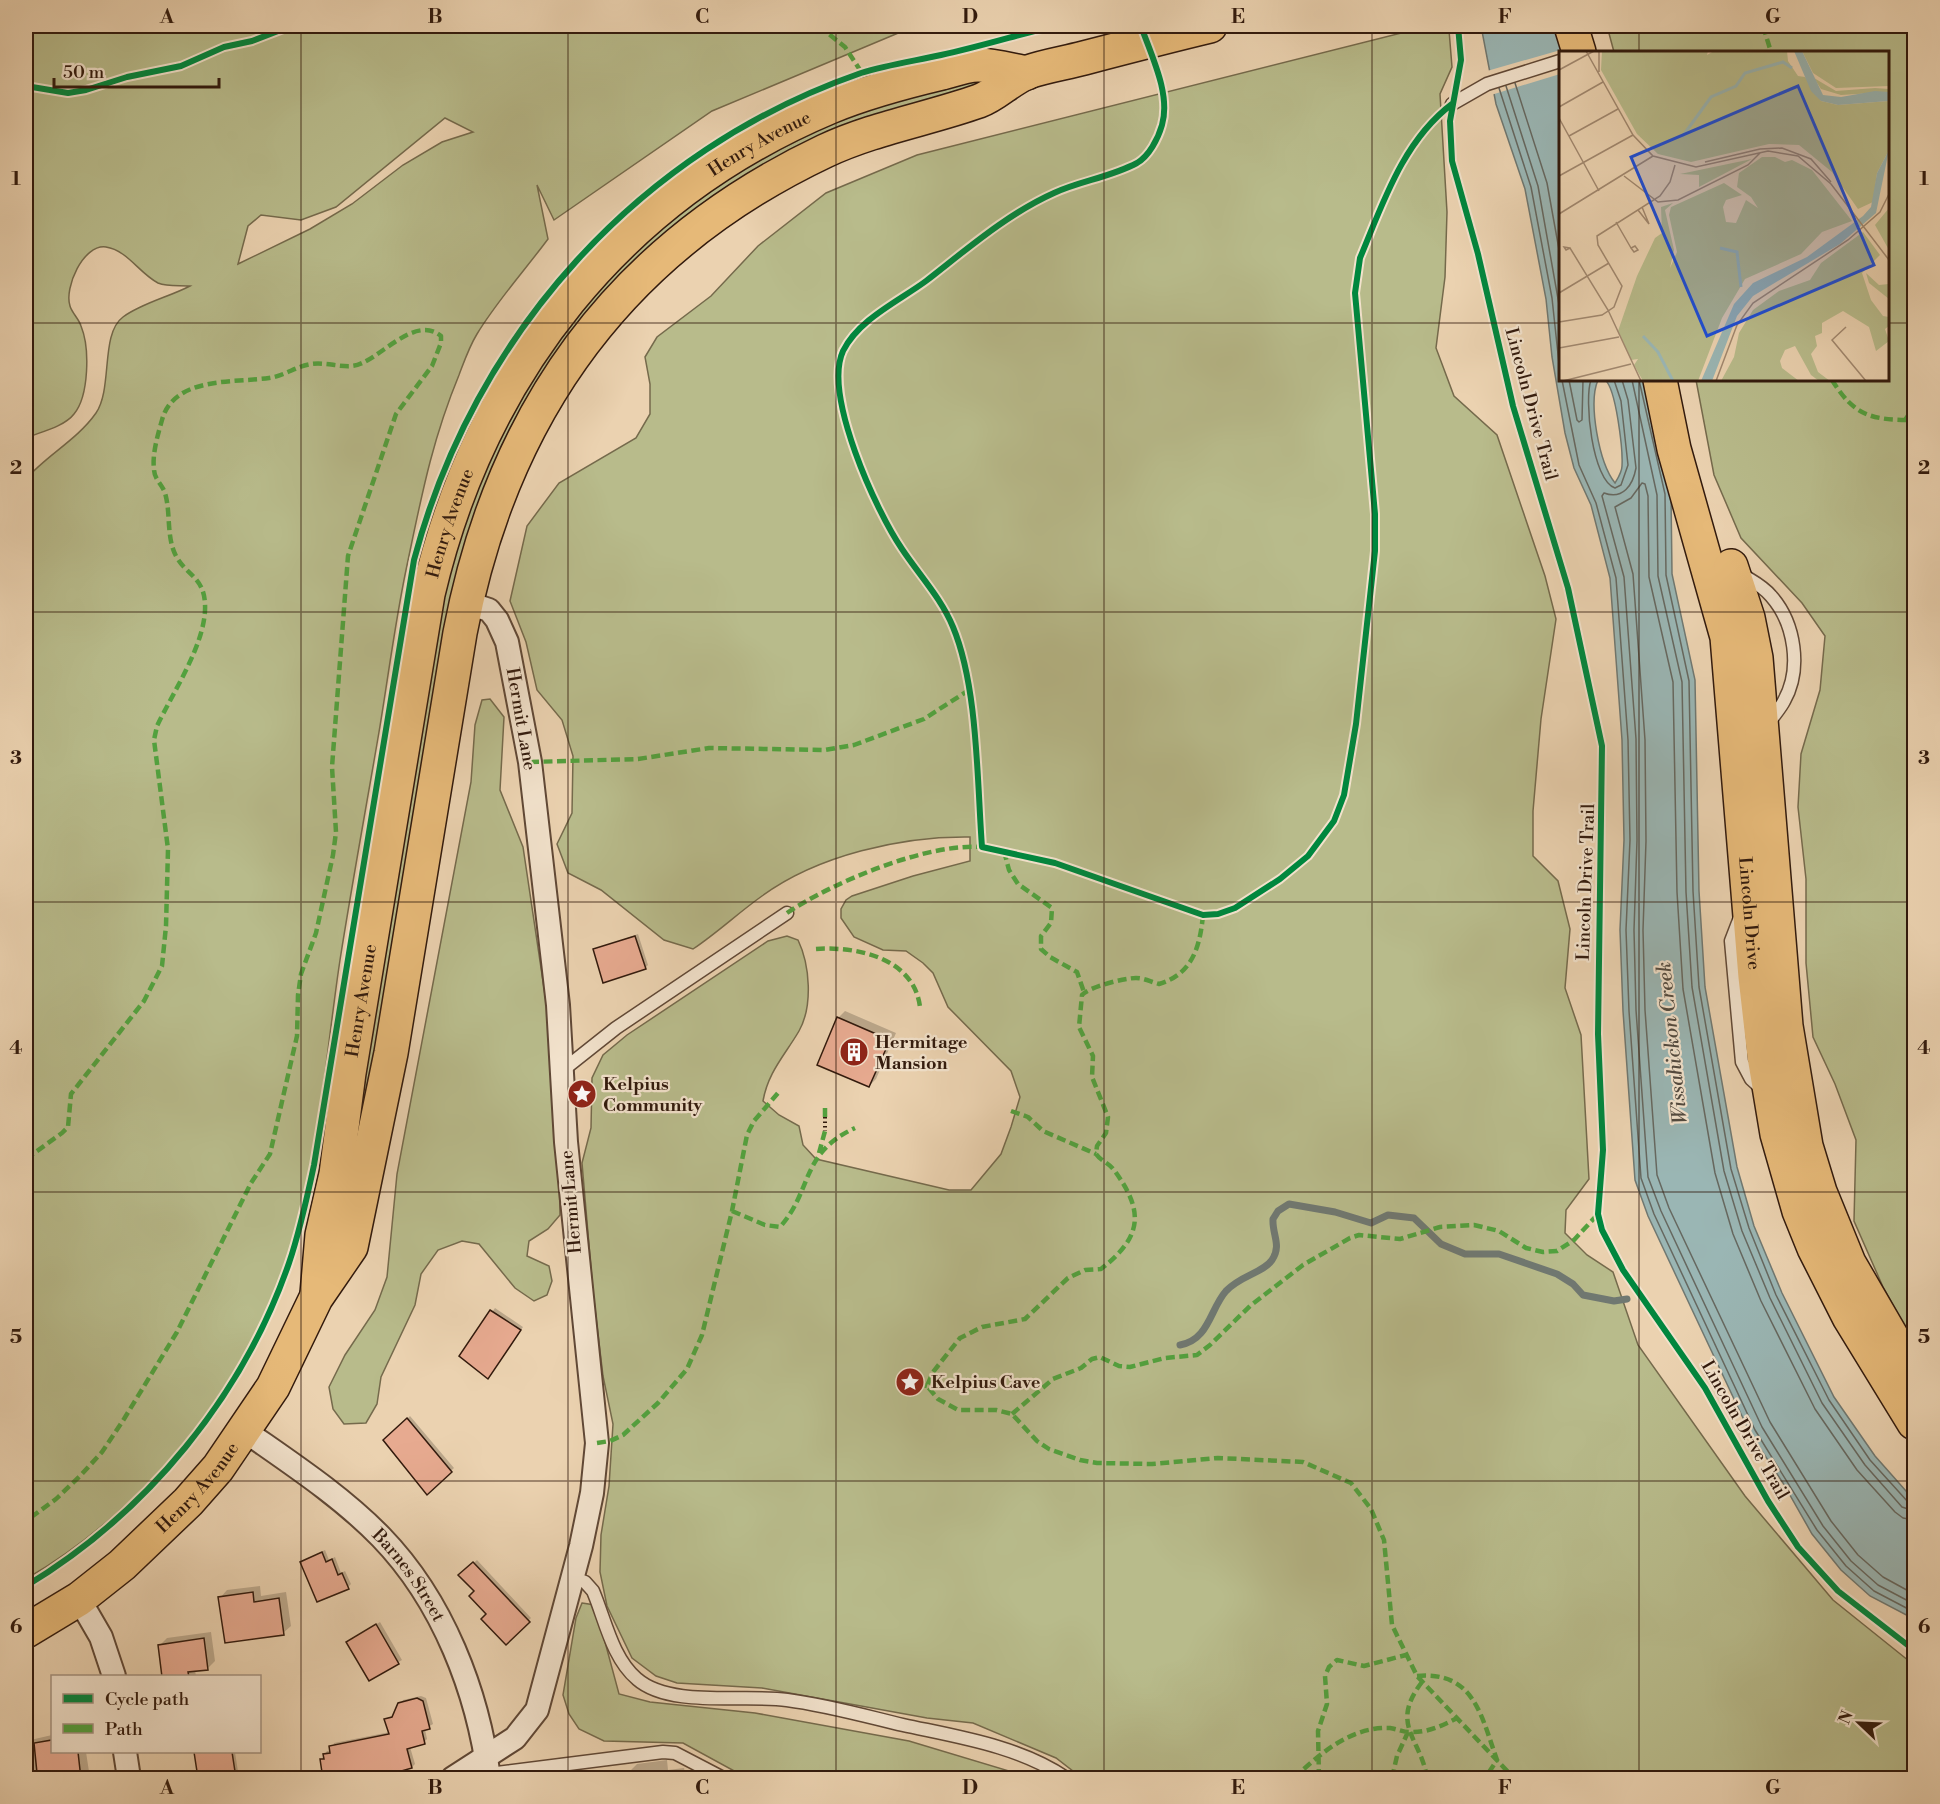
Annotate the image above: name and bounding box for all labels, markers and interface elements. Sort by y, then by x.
text: A [159,5,175,30]
text: B [427,5,443,30]
text: C [695,5,709,30]
text: D [962,5,978,30]
text: E [1231,5,1245,30]
text: F [1498,5,1512,30]
text: G [1765,5,1781,30]
scale bar [54,51,219,89]
inset map [1559,51,1889,381]
text: 50 m [63,61,105,84]
street label: Henry Avenue [703,106,814,181]
text: 1 [11,167,21,192]
text: 1 [1919,167,1929,192]
street label: Lincoln Drive Trail [1500,325,1563,483]
text: 2 [10,456,22,481]
text: 2 [1918,456,1930,481]
street label: Henry Avenue [421,465,479,581]
street label: Hermit Lane [501,666,541,772]
text: 3 [10,746,22,771]
text: 3 [1918,746,1930,771]
street label: Lincoln Drive Trail [1572,802,1600,961]
street label: Lincoln Drive [1734,856,1766,971]
street label: Henry Avenue [340,942,382,1059]
water label: Wissahickon Creek [1652,961,1694,1125]
place label: Hermitage Mansion [875,1031,968,1075]
text: 4 [9,1036,23,1061]
building icon: Hermitage Mansion [838,1036,870,1068]
text: 4 [1917,1036,1931,1061]
place label: Kelpius Community [603,1073,703,1117]
place icon: Kelpius Community [566,1078,598,1110]
street label: Hermit Lane [555,1149,587,1255]
text: 5 [10,1325,22,1350]
text: 5 [1918,1325,1930,1350]
street label: Lincoln Drive Trail [1696,1356,1795,1504]
place icon: Kelpius Cave [894,1366,926,1398]
place label: Kelpius Cave [931,1371,1041,1394]
street label: Henry Avenue [151,1438,244,1538]
street label: Barnes Street [367,1523,451,1626]
text: 6 [10,1615,23,1640]
text: 6 [1918,1615,1931,1640]
legend [51,1675,261,1753]
text: Cycle path [105,1688,189,1711]
north arrow [1829,1693,1889,1753]
text: N [1834,1707,1858,1727]
text: Path [105,1718,143,1741]
text: A [159,1776,175,1801]
text: B [427,1776,443,1801]
text: C [695,1776,709,1801]
text: D [962,1776,978,1801]
text: E [1231,1776,1245,1801]
text: F [1498,1776,1512,1801]
text: G [1765,1776,1781,1801]

